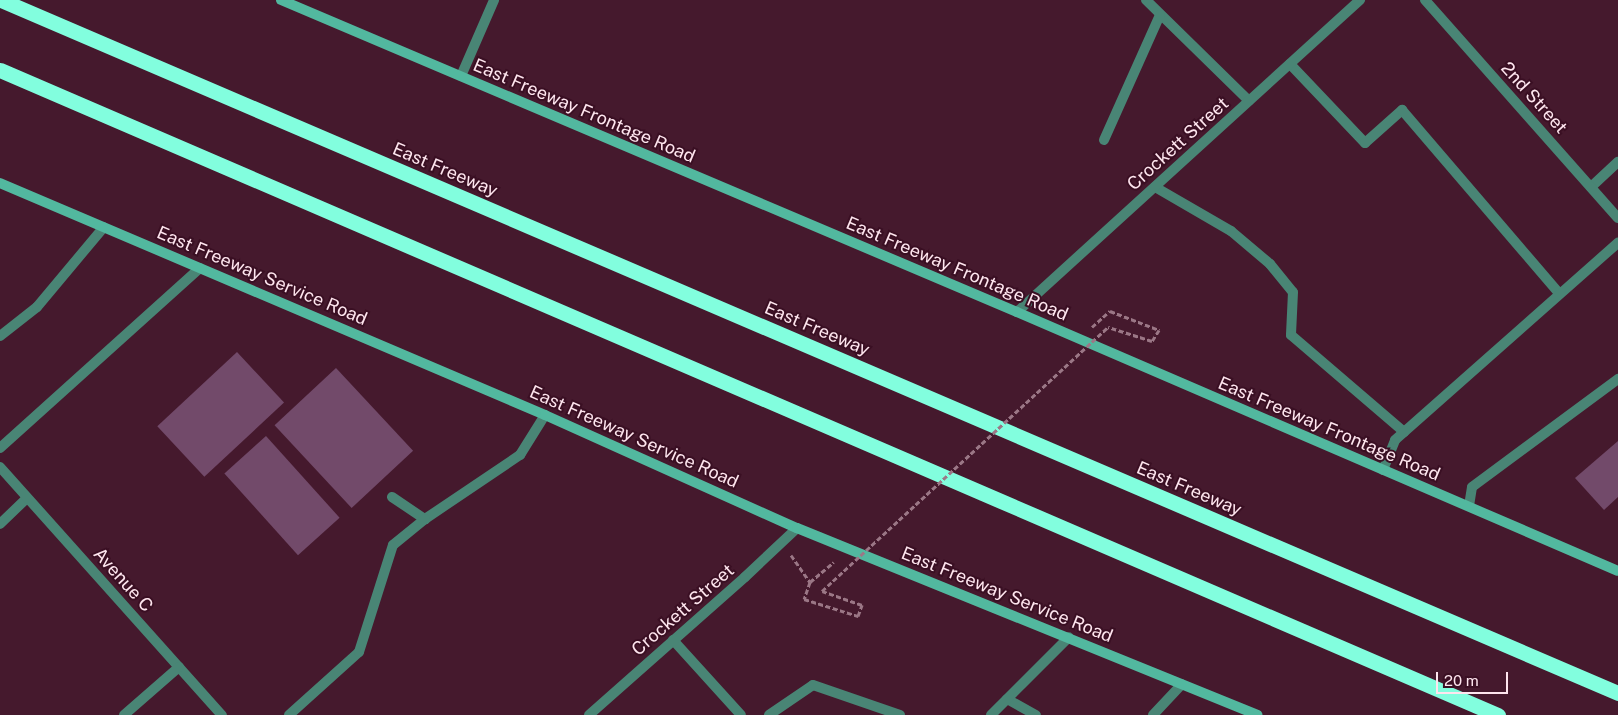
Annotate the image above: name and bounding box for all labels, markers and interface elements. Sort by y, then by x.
street label: East Freeway Frontage Road [470,54,698,168]
street label: 2nd Street [1496,58,1572,138]
street label: Crockett Street [1123,93,1233,195]
street label: East Freeway [389,138,501,202]
street label: East Freeway Frontage Road [843,212,1071,326]
street label: East Freeway Service Road [154,222,370,330]
street label: East Freeway [761,297,873,361]
street label: East Freeway Frontage Road [1215,372,1443,486]
street label: East Freeway Service Road [526,381,742,493]
street label: East Freeway [1133,457,1245,521]
street label: East Freeway Service Road [898,543,1116,647]
street label: Avenue C [89,544,157,616]
street label: Crockett Street [627,560,739,660]
scale bar [1438,662,1510,694]
text: 20 m [1444,672,1479,689]

